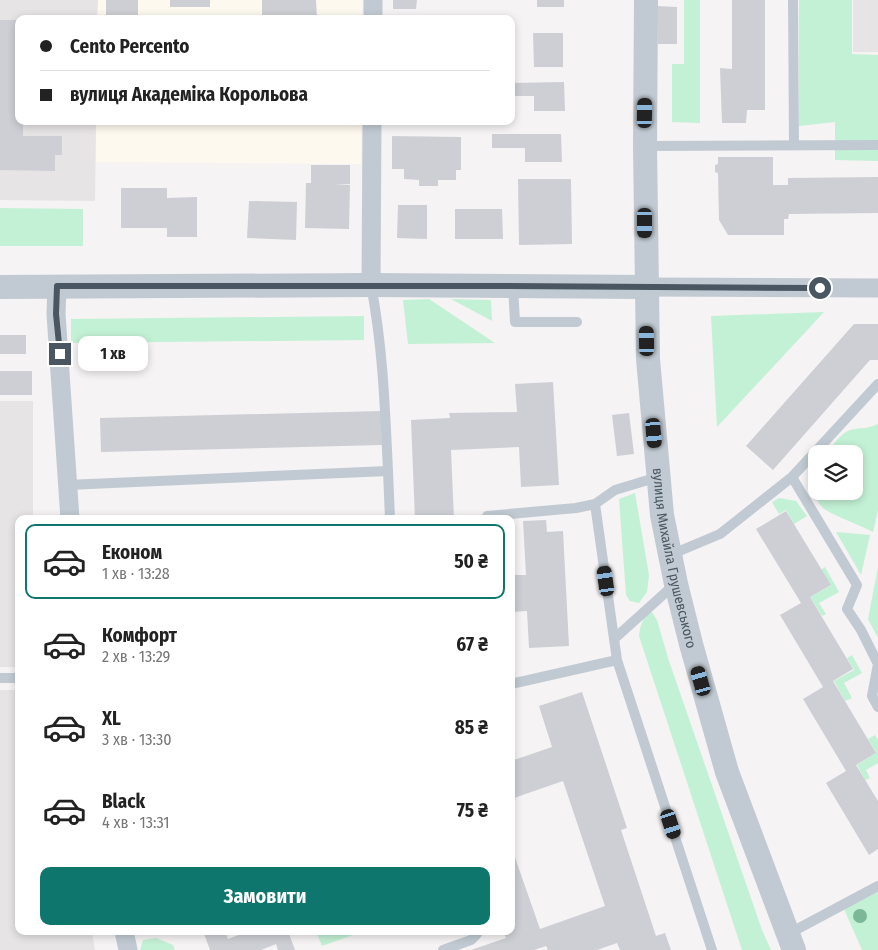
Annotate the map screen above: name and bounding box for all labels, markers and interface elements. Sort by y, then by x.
text: Cento Percento [70,35,189,58]
text: вулиця Академіка Корольова [70,83,308,106]
car [637,98,652,128]
car [637,208,652,238]
route start [809,277,831,299]
car [639,326,654,356]
callout: 1 хв [78,336,148,372]
route end [49,343,71,365]
text: 1 хв [100,344,126,363]
car [645,417,662,449]
map controls [808,445,863,500]
button: layers [808,445,863,500]
street label: вулиця Михайла Грушевського [649,467,700,650]
icon: car [42,539,87,584]
text: Економ [102,541,162,564]
text: 50 ₴ [454,550,488,573]
text: 1 хв · 13:28 [102,564,170,583]
car [596,565,615,597]
icon: car [42,622,87,667]
text: Комфорт [102,624,177,647]
text: 67 ₴ [456,633,488,656]
text: 2 хв · 13:29 [102,647,170,666]
car [689,665,712,697]
icon: car [42,705,87,750]
text: XL [102,707,121,730]
text: 85 ₴ [455,716,488,739]
text: 3 хв · 13:30 [102,730,172,749]
icon: car [42,788,87,833]
text: Black [102,790,145,813]
text: 75 ₴ [457,799,488,822]
car [659,807,682,841]
text: 4 хв · 13:31 [102,813,170,832]
button: Замовити [40,867,490,925]

